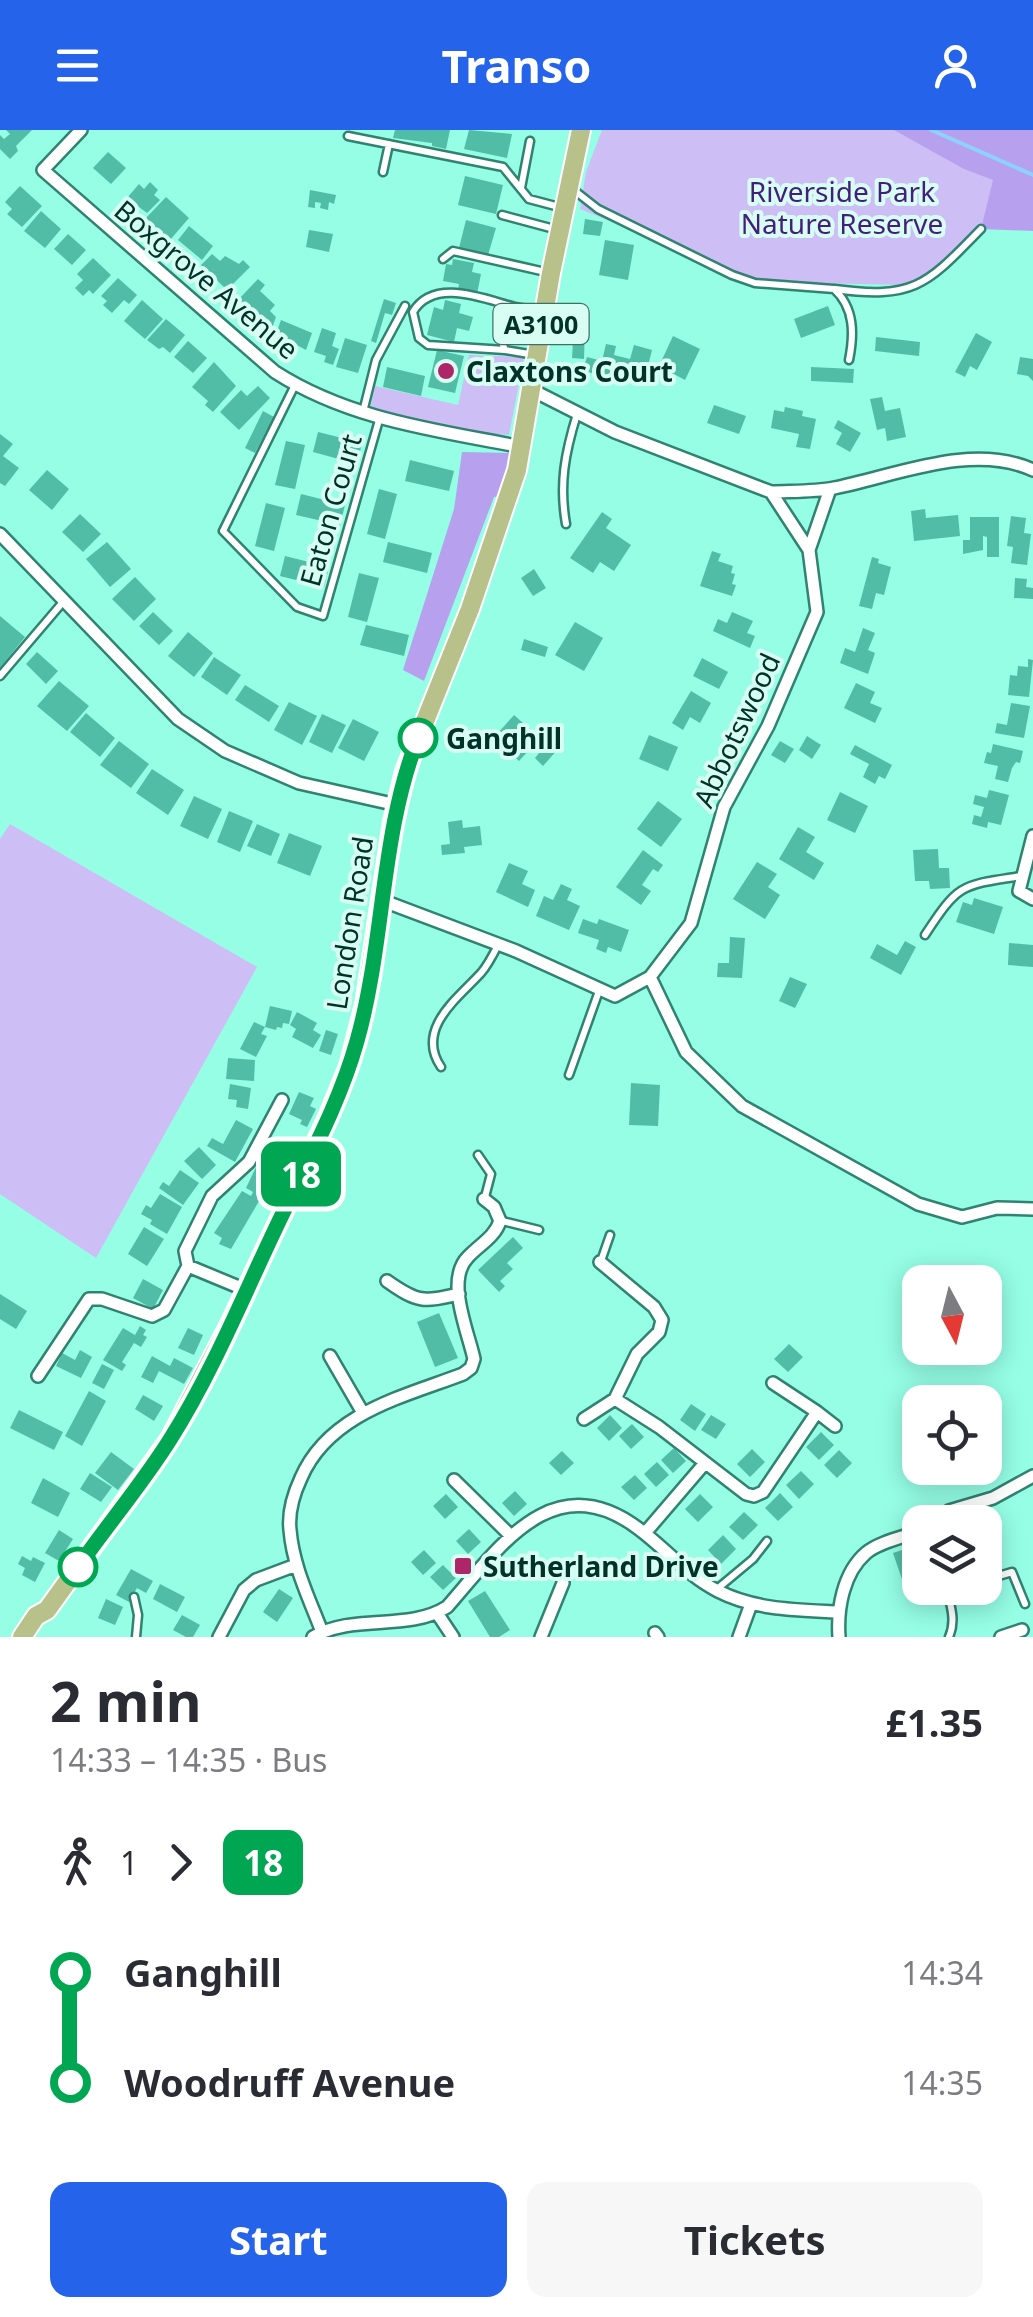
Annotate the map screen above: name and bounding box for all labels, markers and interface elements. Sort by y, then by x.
text: Transo [442,35,591,96]
icon: menu [50,38,105,93]
icon: person [928,38,983,93]
park label: Riverside Park Nature Reserve [741,172,943,242]
street label: Boxgrove Avenue [107,191,307,367]
road number: A3100 [494,304,588,344]
place label: Claxtons Court [466,352,673,390]
marker: Claxtons Court [435,360,457,382]
street label: Eaton Court [290,430,370,590]
street label: Abbotswood [684,647,788,813]
marker: Ganghill [399,719,437,757]
place label: Ganghill [446,719,562,757]
street label: London Road [317,834,381,1012]
line badge: 18 [256,1142,346,1206]
text: 18 [281,1151,321,1198]
north arrow [902,1265,1002,1365]
map controls [902,1265,1002,1605]
button: locate [902,1385,1002,1485]
button: layers [902,1505,1002,1605]
place label: Sutherland Drive [483,1547,719,1585]
unlabelled marker [59,1548,97,1586]
marker: Sutherland Drive [452,1555,474,1577]
text: 2 min [50,1663,202,1738]
text: £1.35 [885,1696,983,1748]
text: 14:33 – 14:35 · Bus [50,1738,327,1781]
icon: walk [50,1835,105,1890]
icon: forward [153,1835,208,1890]
text: 18 [243,1839,283,1886]
text: 1 [120,1841,138,1884]
text: Ganghill [124,1946,282,1998]
text: 14:34 [901,1951,983,1994]
text: Woodruff Avenue [124,2056,455,2108]
text: 14:35 [901,2061,983,2104]
button: Start [50,2182,507,2297]
button: Tickets [527,2182,983,2297]

